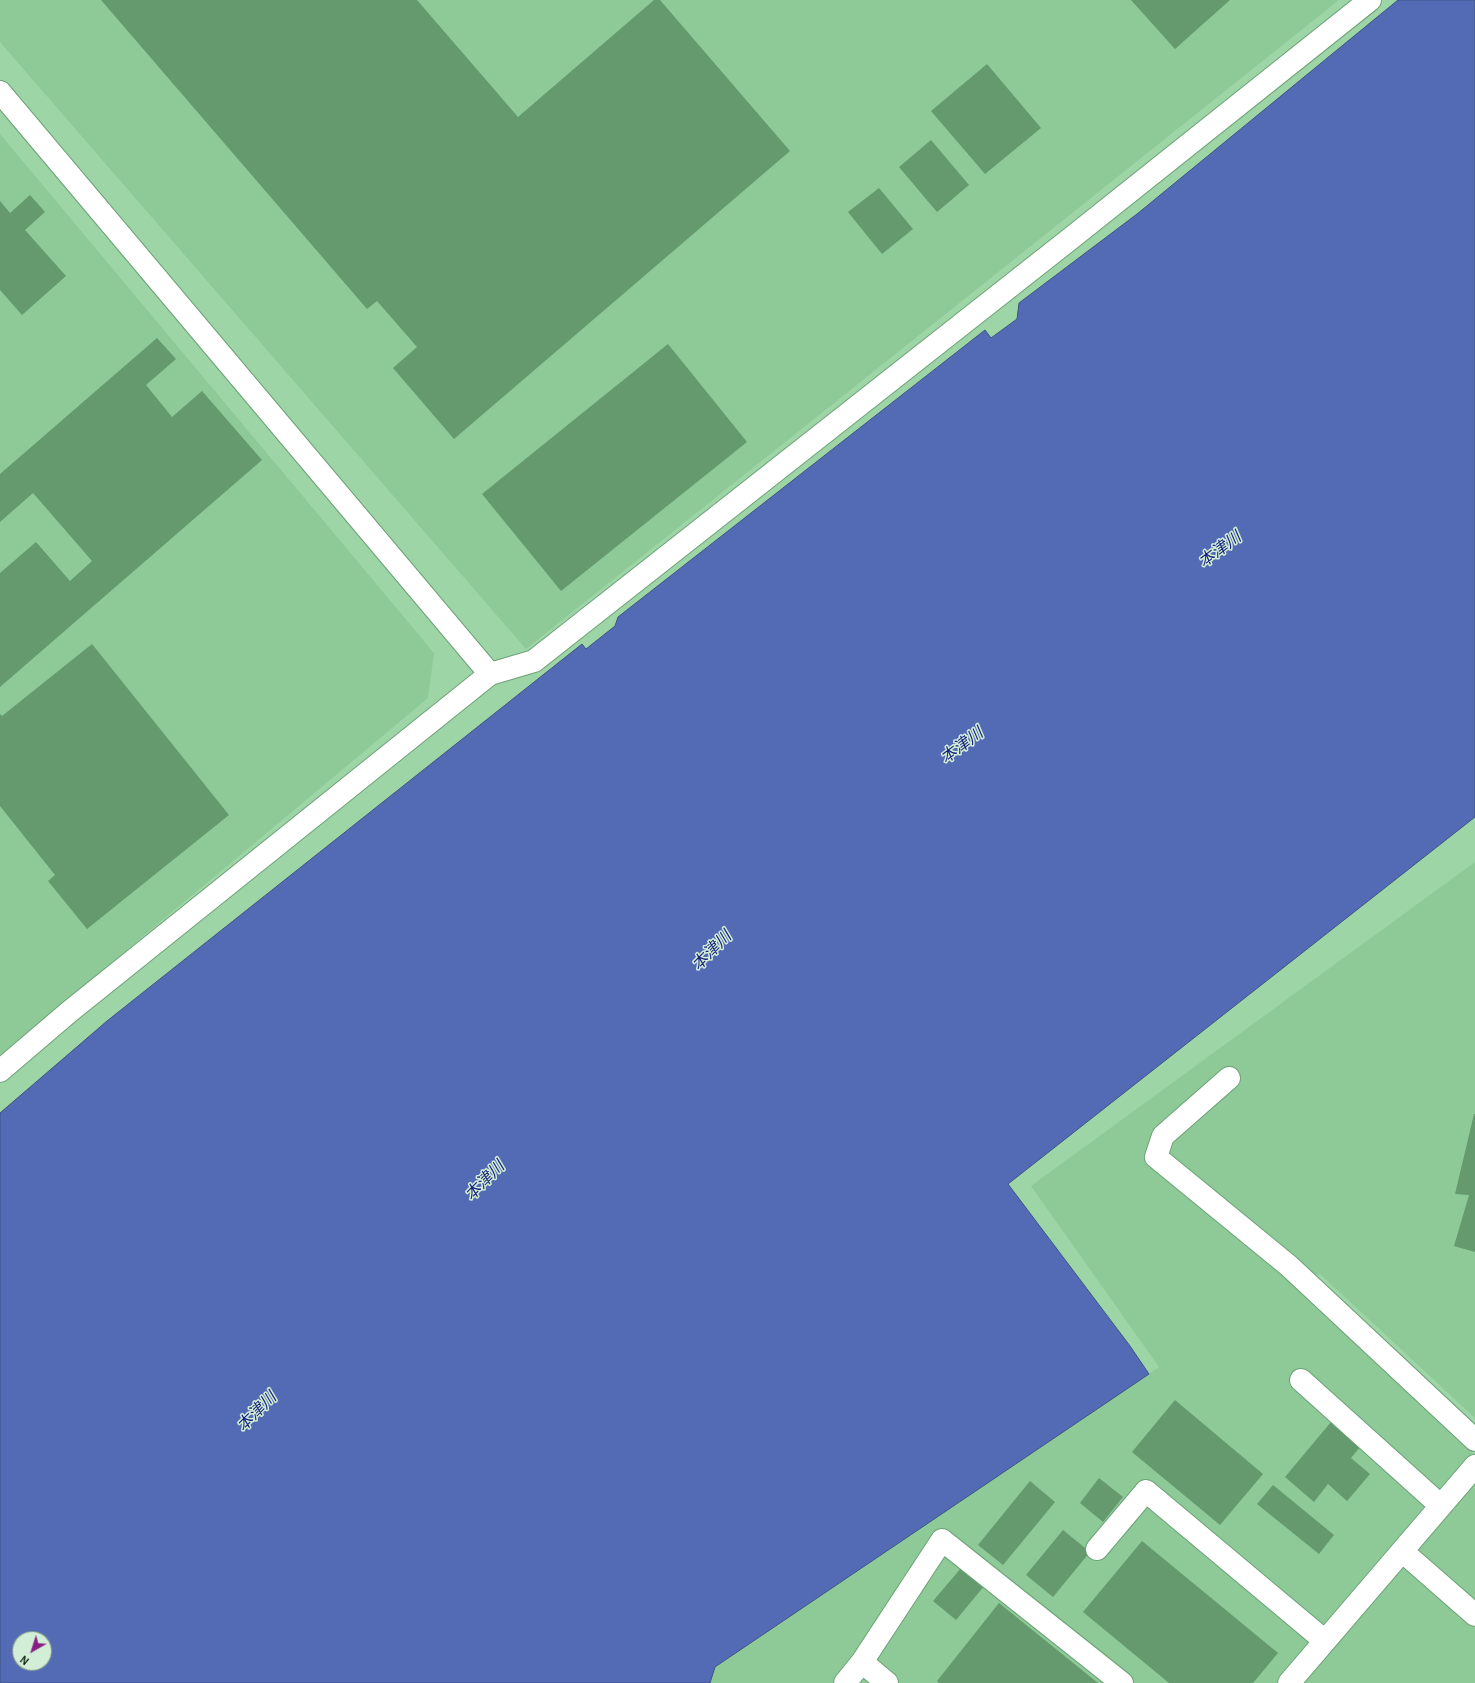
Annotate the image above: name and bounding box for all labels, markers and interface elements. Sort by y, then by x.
water label: 本津川 [1195,528,1245,572]
water label: 本津川 [937,724,987,768]
water label: 本津川 [688,927,736,975]
water label: 本津川 [461,1157,509,1205]
water label: 本津川 [233,1388,281,1436]
north arrow [12,1631,52,1671]
text: N [18,1652,32,1667]

